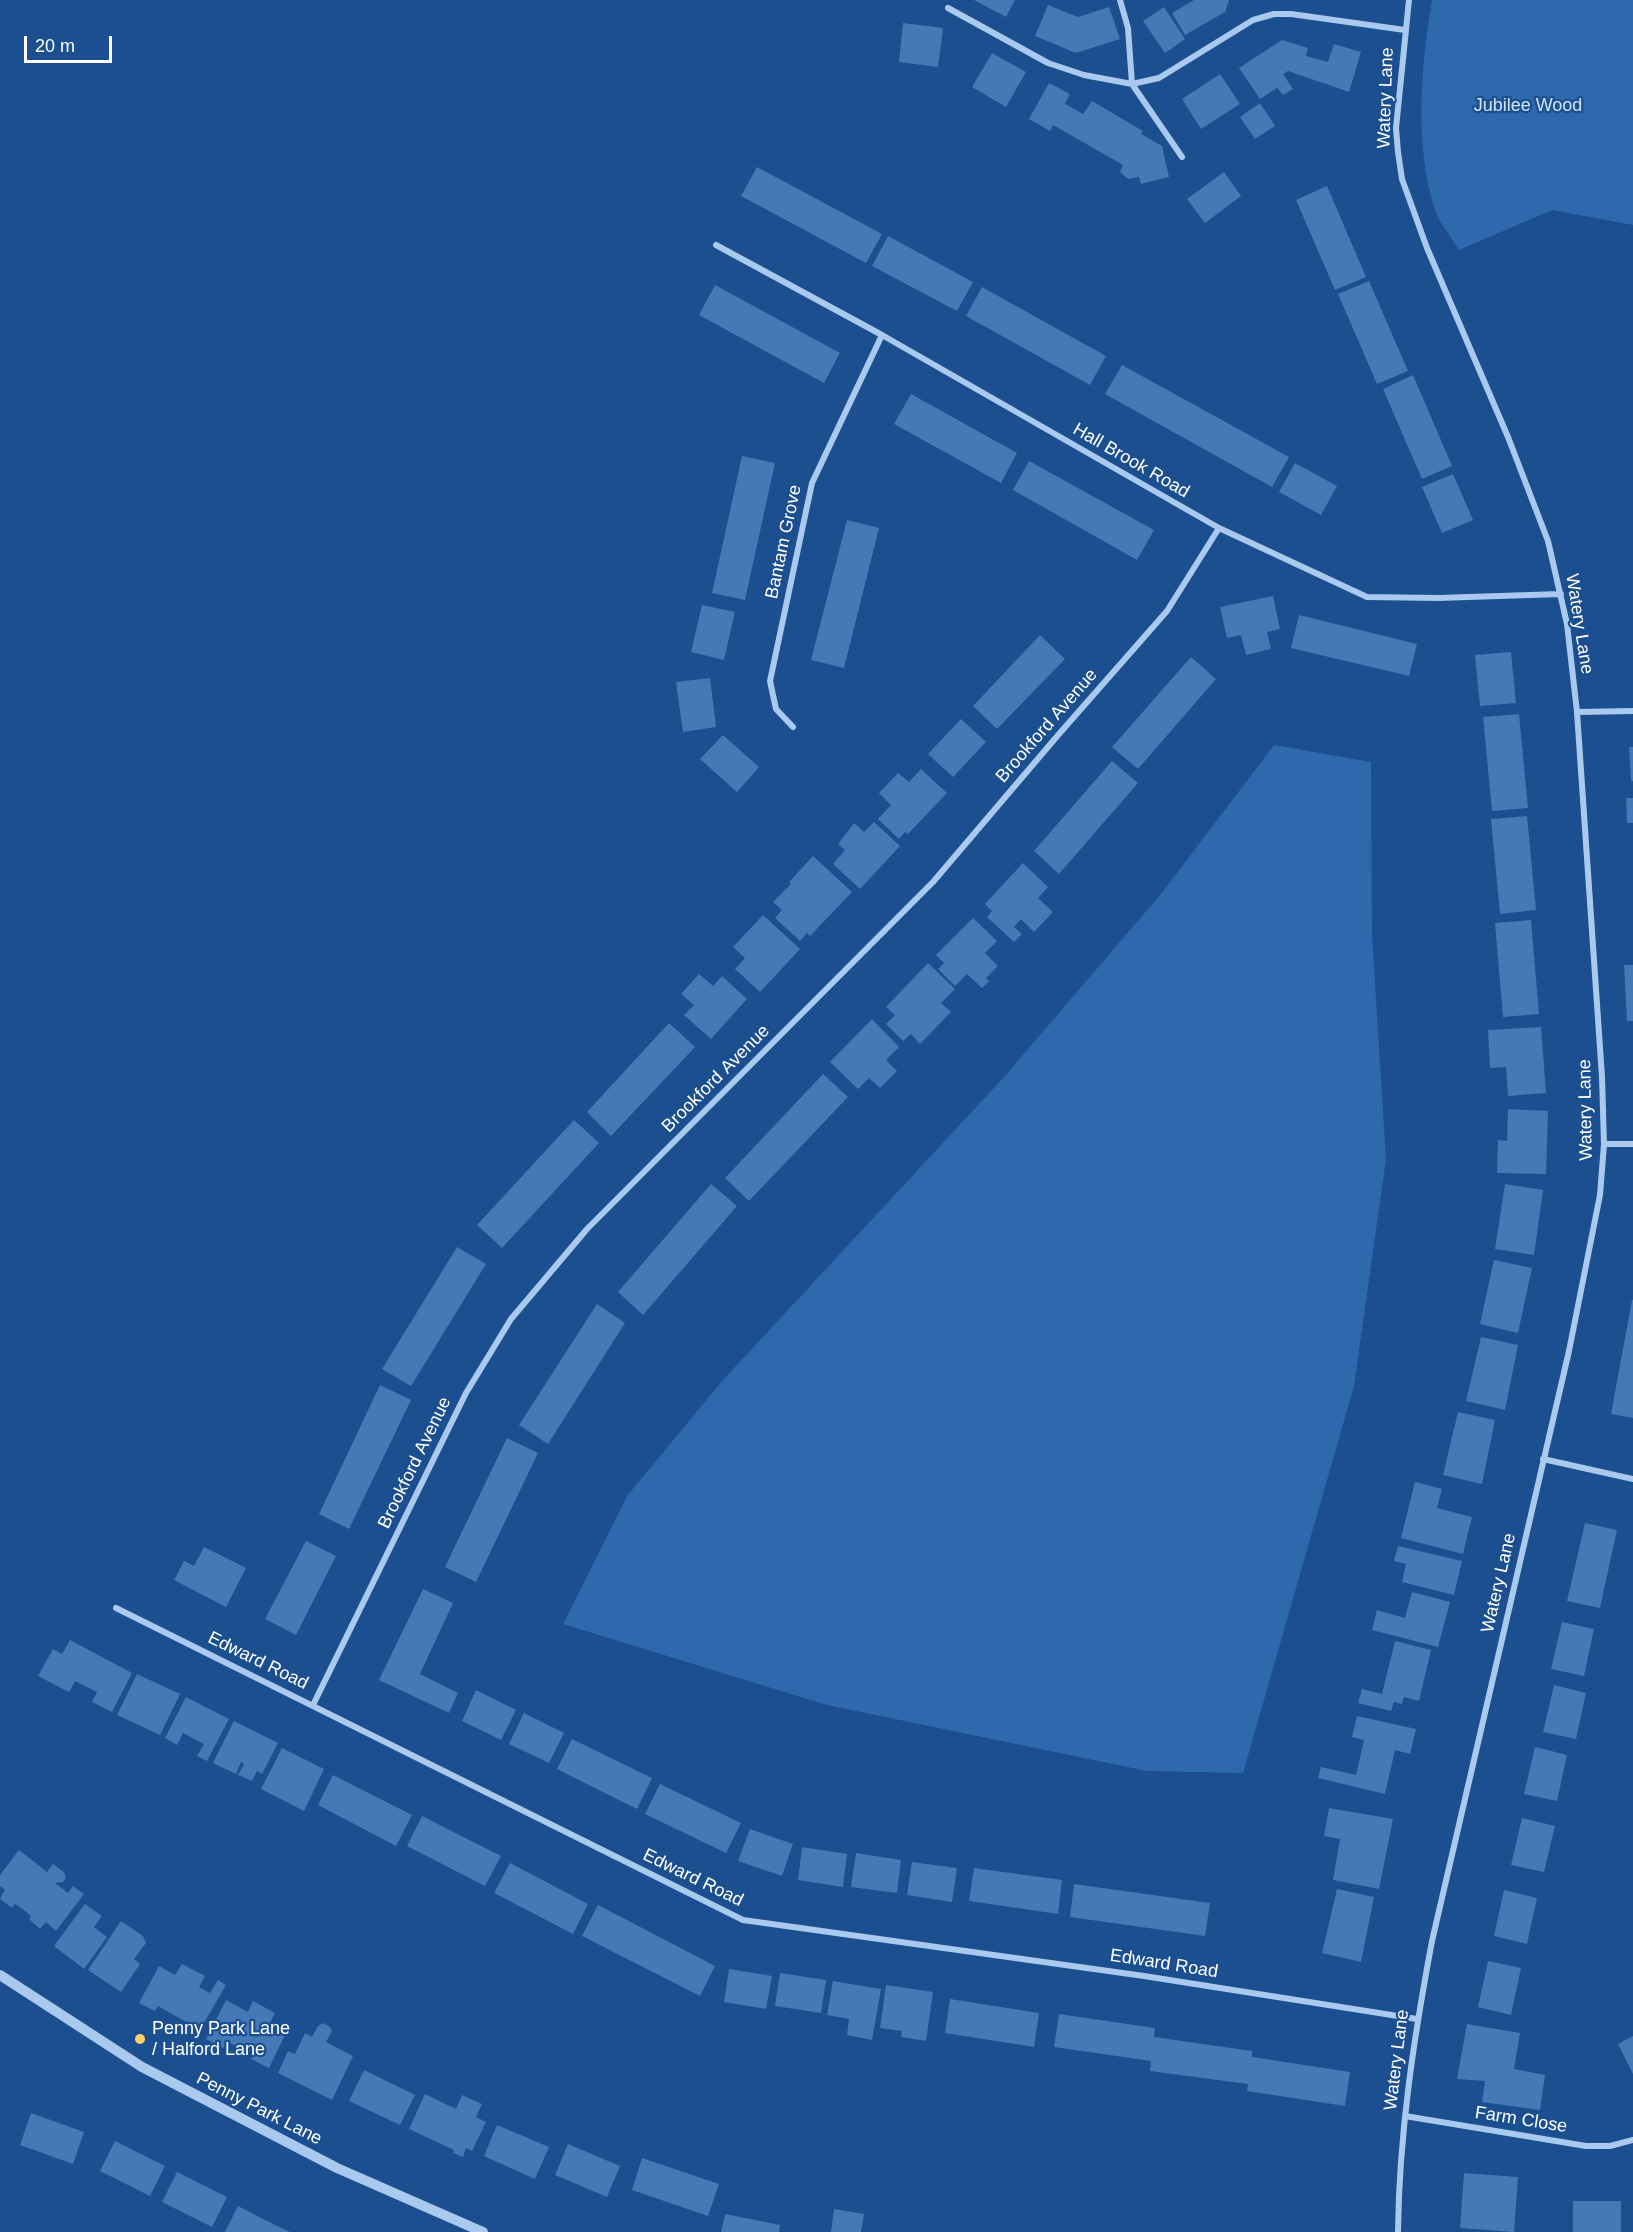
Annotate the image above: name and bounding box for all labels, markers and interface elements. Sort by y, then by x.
scale bar [27,24,116,62]
text: 20 m [35,36,75,56]
street label: Watery Lane [1373,47,1399,149]
park label: Jubilee Wood [1474,95,1582,117]
street label: Hall Brook Road [1069,419,1193,503]
street label: Bantam Grove [761,483,807,601]
street label: Watery Lane [1560,572,1598,676]
street label: Brookford Avenue [992,665,1102,787]
street label: Brookford Avenue [658,1021,774,1137]
street label: Watery Lane [1574,1059,1598,1161]
street label: Brookford Avenue [374,1394,456,1532]
street label: Watery Lane [1477,1531,1521,1635]
street label: Edward Road [204,1627,312,1695]
street label: Edward Road [639,1844,747,1912]
street label: Edward Road [1108,1945,1220,1983]
street label: Watery Lane [1380,2008,1414,2112]
place label: Penny Park Lane / Halford Lane [152,2018,290,2060]
marker: Penny Park Lane / Halford Lane [133,2032,147,2046]
street label: Penny Park Lane [193,2068,325,2150]
street label: Farm Close [1473,2102,1569,2138]

